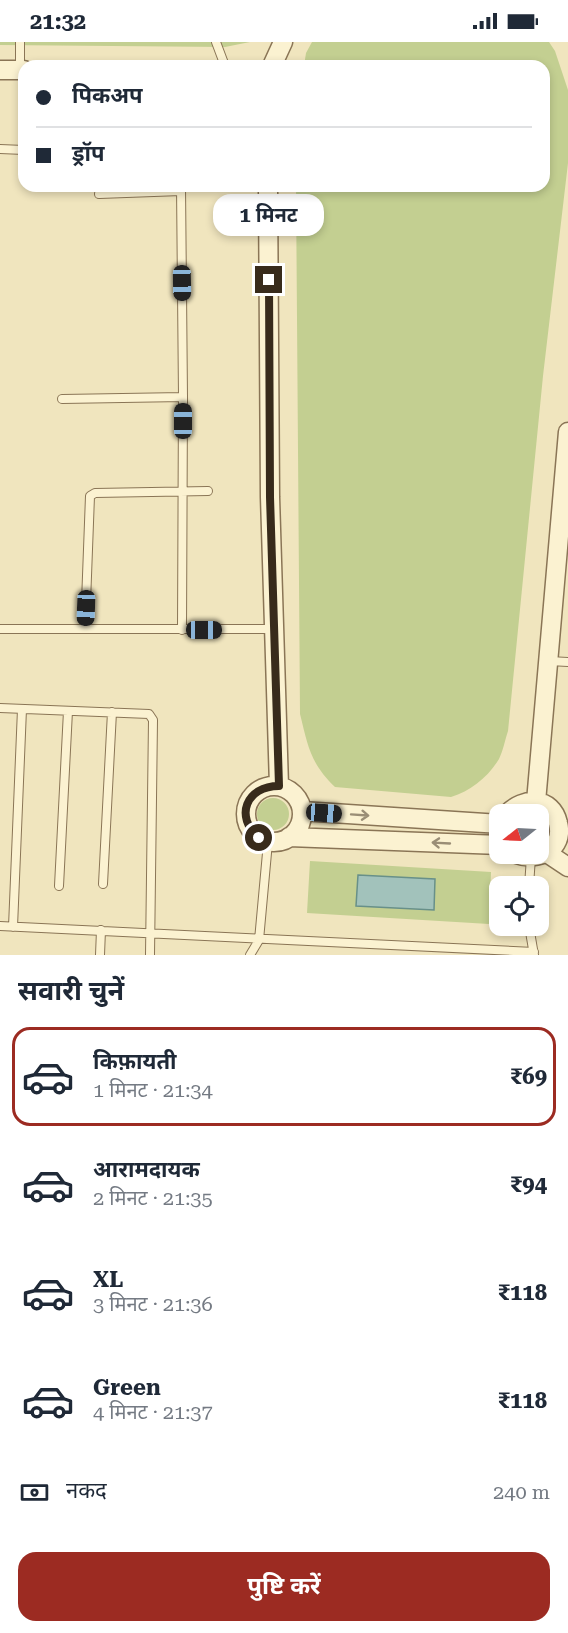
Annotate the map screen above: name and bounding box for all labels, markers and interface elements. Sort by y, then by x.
text: 21:32 [30,9,86,34]
text: पिकअप [72,83,143,108]
text: ड्रॉप [72,141,105,166]
callout: 1 मिनट [214,193,324,235]
text: 1 मिनट [239,203,298,227]
car [173,265,191,301]
route end [255,266,282,293]
car [174,403,192,439]
car [76,590,96,626]
car [186,621,222,639]
car [305,803,343,823]
north arrow [489,804,549,864]
map controls [489,804,549,936]
one-way arrow [350,810,370,821]
route start [245,824,272,851]
one-way arrow [432,837,452,848]
button: locate [489,876,549,936]
text: सवारी चुनें [18,975,124,1007]
text: किफ़ायती [93,1049,177,1074]
icon: car [21,1050,75,1104]
text: ₹69 [510,1064,547,1089]
text: 1 मिनट · 21:34 [93,1078,213,1102]
text: आरामदायक [93,1157,200,1182]
icon: car [21,1158,75,1212]
text: ₹94 [510,1172,547,1197]
text: 2 मिनट · 21:35 [93,1186,213,1210]
icon: car [21,1266,75,1320]
text: XL [93,1267,123,1292]
text: ₹118 [498,1280,547,1305]
text: 3 मिनट · 21:36 [93,1292,213,1316]
icon: car [21,1374,75,1428]
text: Green [93,1375,161,1400]
text: ₹118 [498,1388,547,1413]
text: 4 मिनट · 21:37 [93,1400,213,1424]
icon: cash [18,1476,51,1509]
text: नकद [66,1478,107,1503]
text: 240 m [493,1480,550,1504]
button: पुष्टि करें [18,1552,550,1621]

